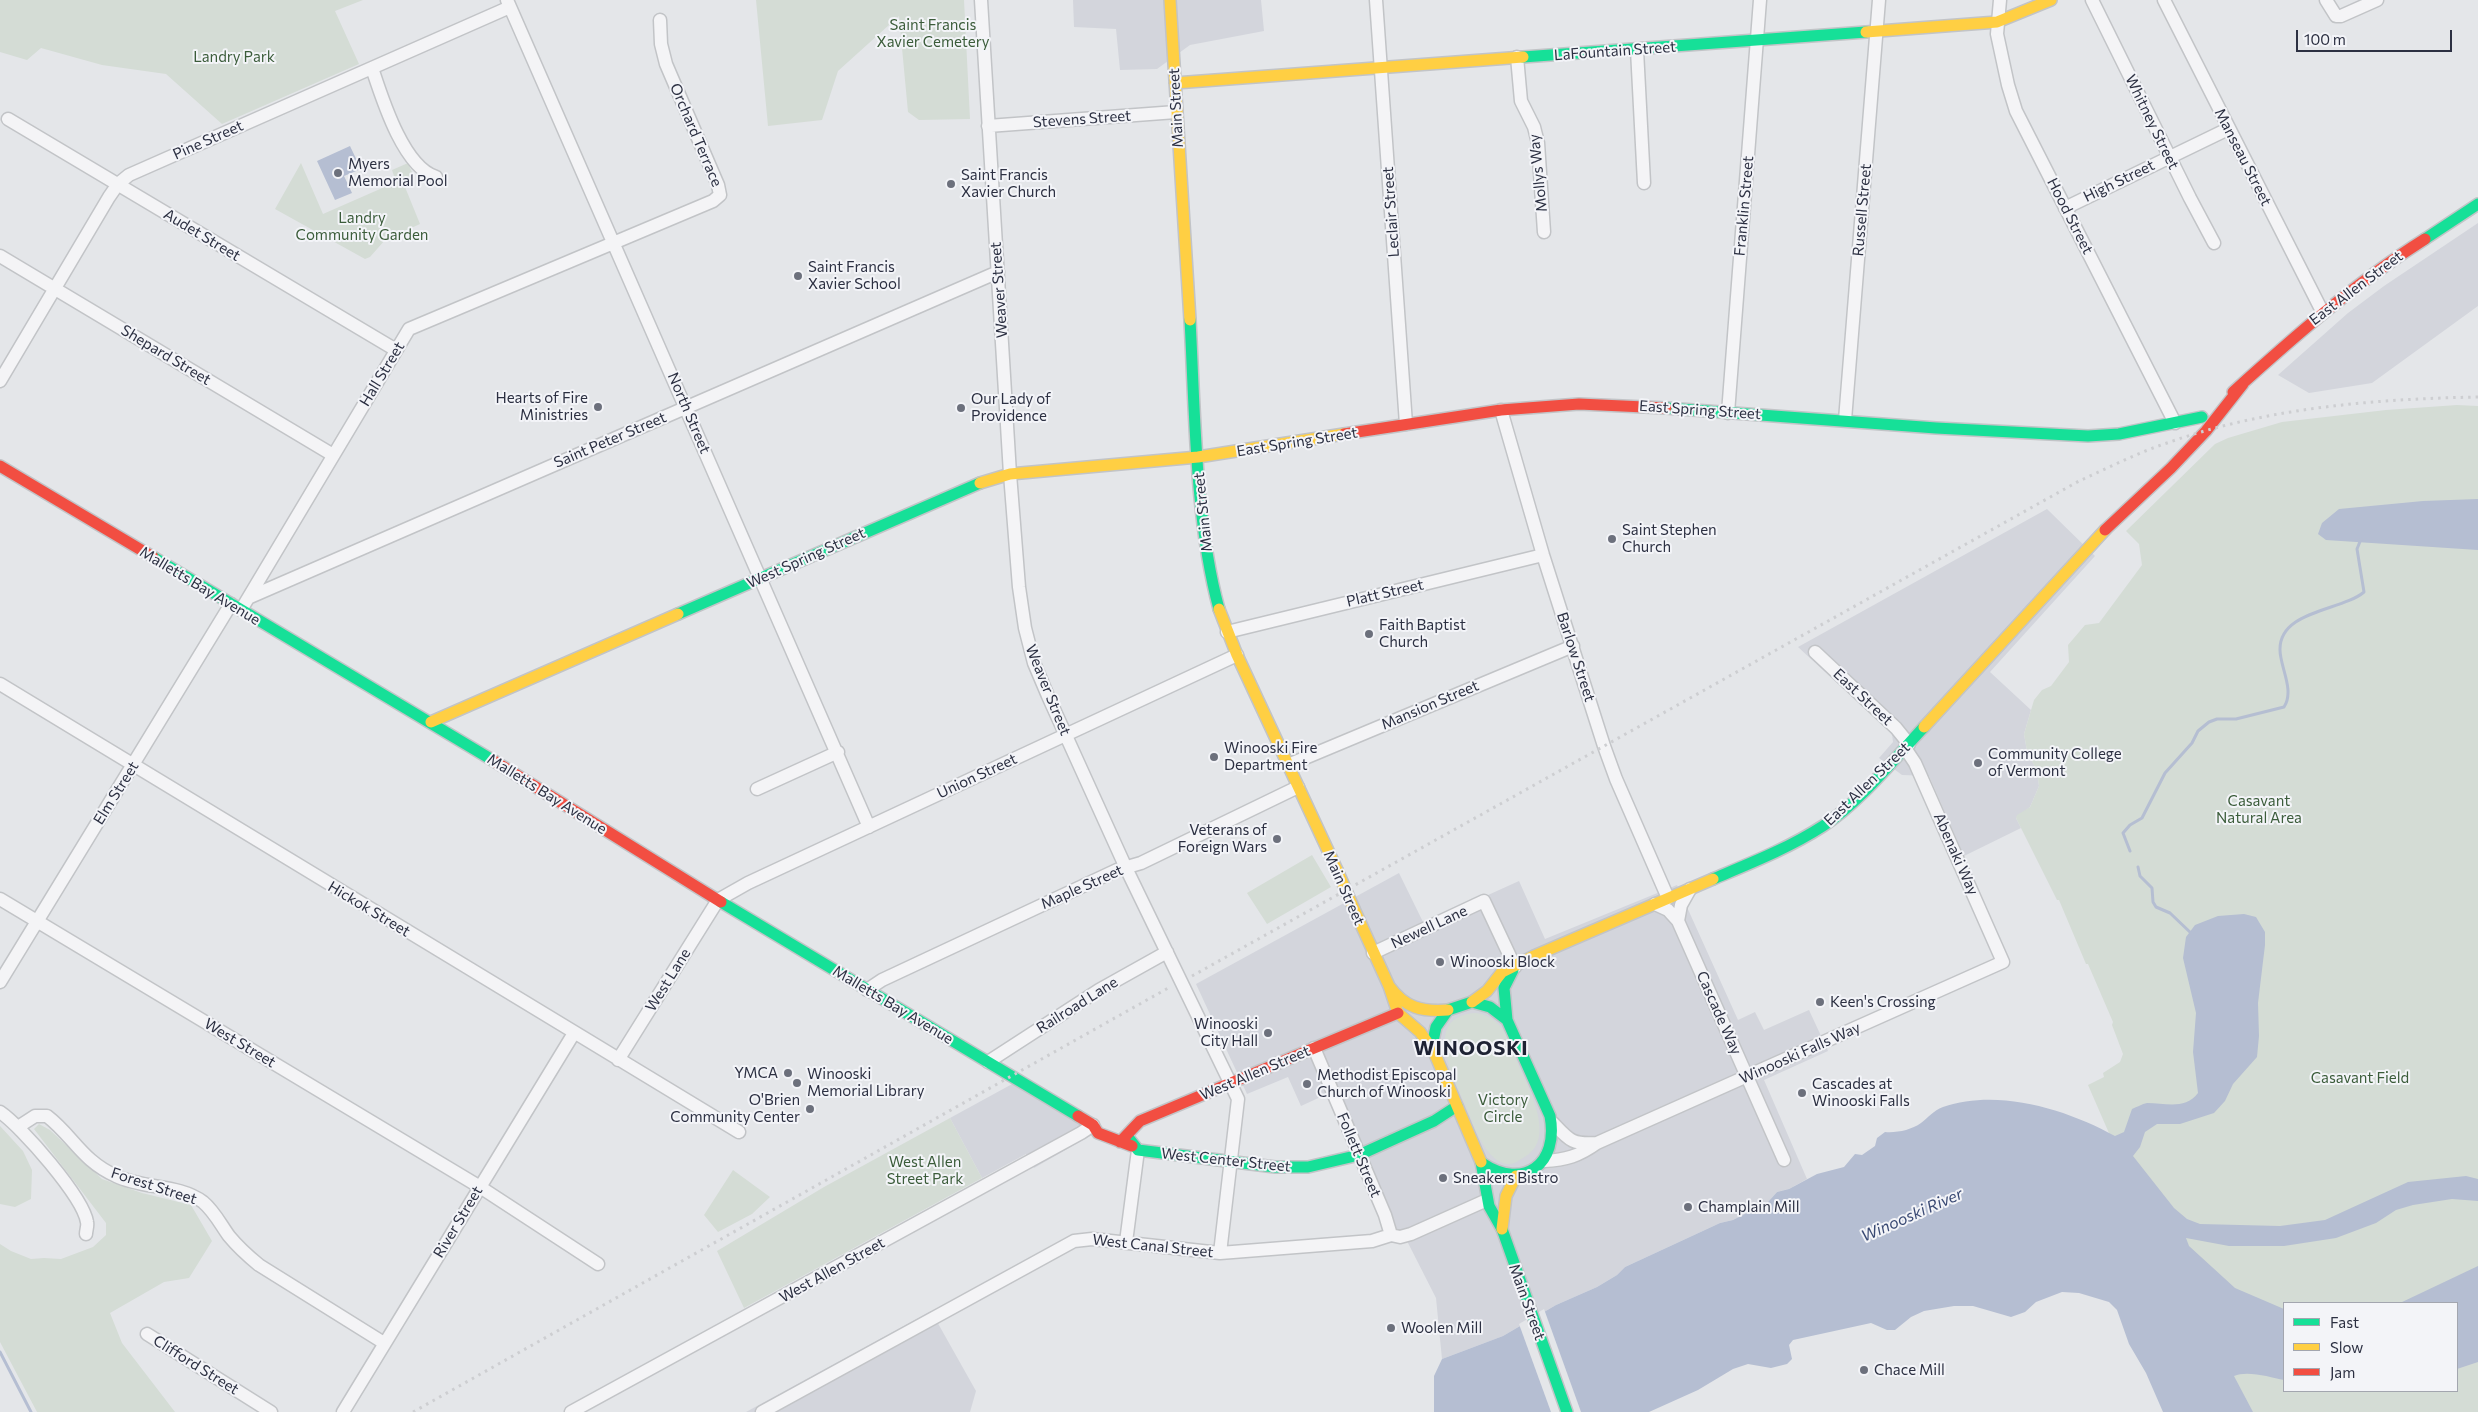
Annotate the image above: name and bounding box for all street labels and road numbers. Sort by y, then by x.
street label: LaFountain Street [1553,38,1677,64]
street label: Main Street [1165,68,1187,148]
street label: Whitney Street [2121,72,2183,172]
street label: Orchard Terrace [666,81,726,189]
street label: Manseau Street [2211,105,2275,209]
street label: Stevens Street [1032,107,1132,131]
street label: Pine Street [170,117,246,163]
street label: Mollys Way [1525,133,1551,213]
street label: Franklin Street [1731,155,1757,257]
street label: High Street [2080,156,2158,206]
street label: Russell Street [1849,163,1875,257]
street label: Leclair Street [1379,166,1403,258]
street label: Hood Street [2043,175,2097,257]
street label: Audet Street [160,205,244,265]
street label: Weaver Street [987,241,1011,339]
street label: East Allen Street [2306,247,2406,329]
street label: Shepard Street [118,321,214,389]
street label: Hall Street [356,339,408,409]
street label: North Street [664,370,714,456]
street label: East Spring Street [1638,397,1762,423]
street label: Saint Peter Street [551,408,669,472]
street label: East Spring Street [1235,424,1359,460]
street label: Main Street [1190,471,1216,553]
street label: West Spring Street [744,524,868,592]
street label: Malletts Bay Avenue [136,543,264,629]
street label: Platt Street [1345,575,1425,611]
street label: Barlow Street [1553,610,1599,704]
street label: Weaver Street [1022,642,1074,738]
street label: East Street [1829,665,1897,729]
street label: Mansion Street [1379,676,1481,734]
street label: East Allen Street [1820,739,1914,829]
street label: Malletts Bay Avenue [484,750,610,838]
street label: Union Street [934,750,1020,802]
street label: Elm Street [90,758,142,828]
street label: Abenaki Way [1930,810,1982,898]
street label: Main Street [1320,848,1368,928]
street label: Maple Street [1038,861,1126,913]
street label: Hickok Street [325,877,413,941]
street label: Newell Lane [1388,901,1470,953]
street label: West Lane [642,945,694,1015]
street label: Malletts Bay Avenue [829,962,957,1048]
street label: Cascade Way [1693,968,1745,1058]
street label: Railroad Lane [1033,973,1121,1037]
street label: West Street [201,1015,279,1071]
street label: Winooski Falls Way [1737,1018,1863,1088]
street label: West Allen Street [1197,1042,1313,1104]
street label: Follett Street [1333,1110,1385,1200]
street label: West Center Street [1160,1144,1292,1176]
street label: Forest Street [109,1164,199,1208]
street label: River Street [430,1183,486,1261]
street label: West Canal Street [1092,1231,1214,1261]
street label: West Allen Street [776,1234,888,1306]
street label: Main Street [1505,1261,1549,1343]
street label: Clifford Street [150,1331,242,1399]

